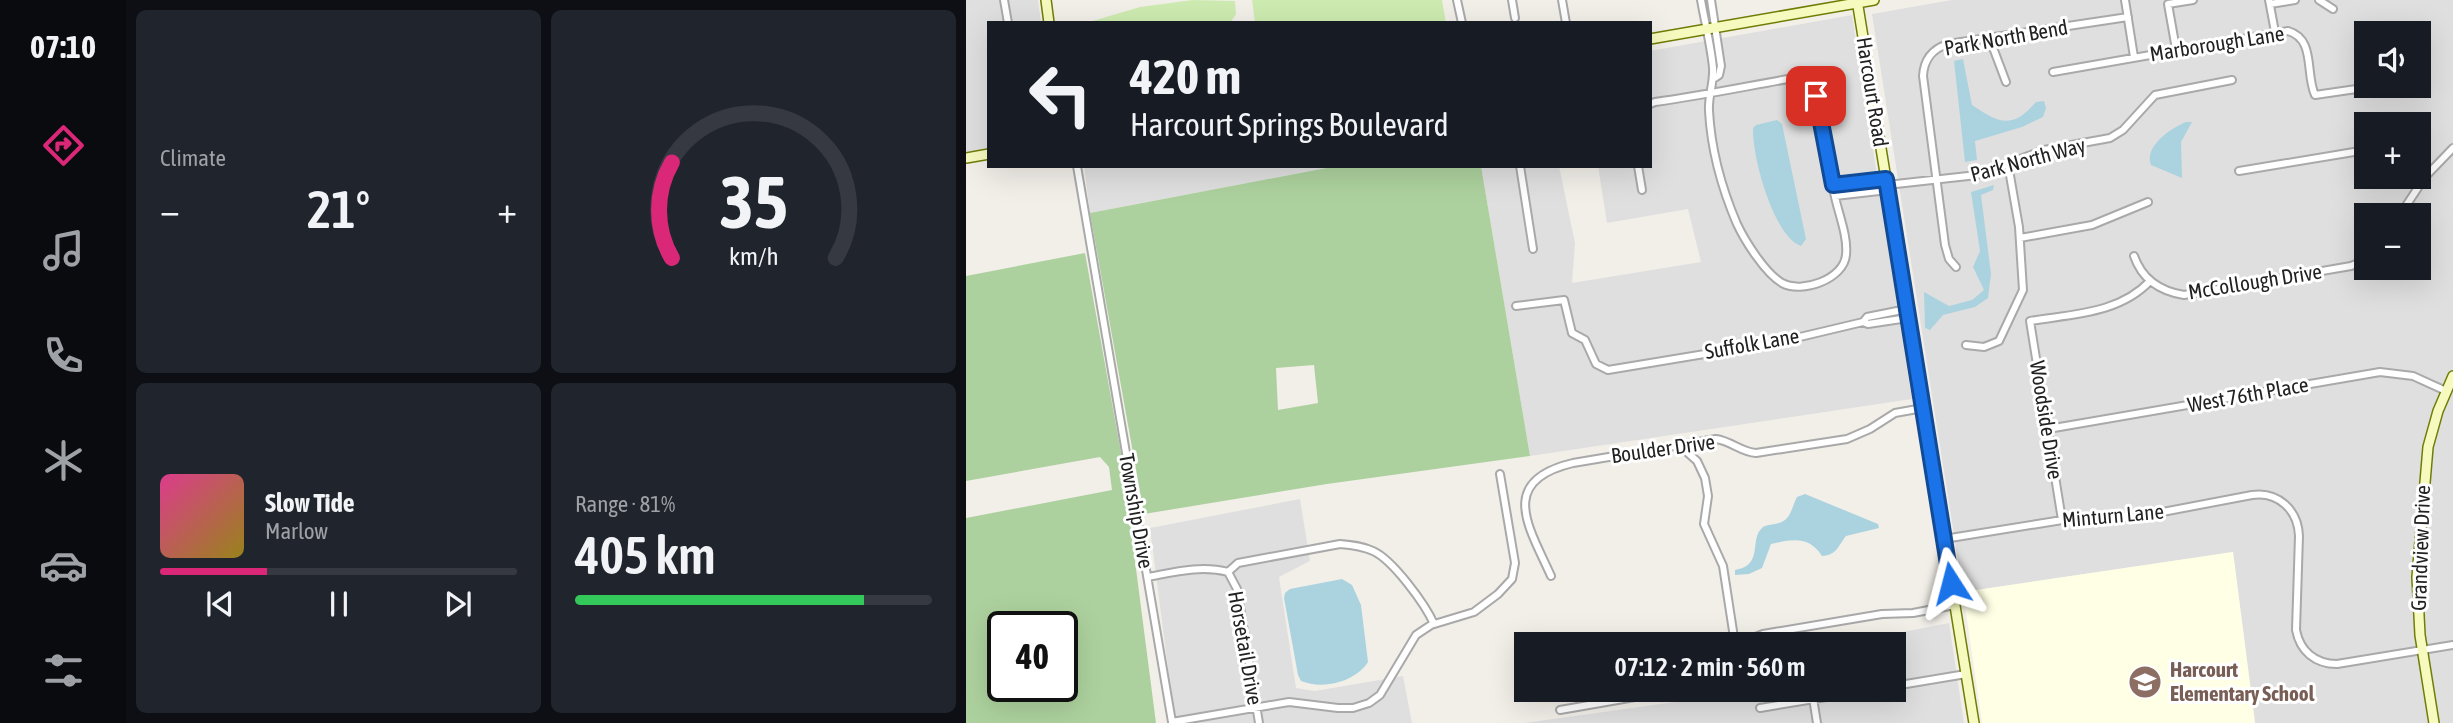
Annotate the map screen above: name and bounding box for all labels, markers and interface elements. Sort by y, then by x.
street label: Park North Bend [1942,14,2069,60]
street label: Marborough Lane [2148,21,2286,65]
map controls [2354,21,2431,280]
button: sound [2354,21,2431,98]
text: 07:10 [30,28,96,65]
street label: Harcourt Road [1852,35,1894,149]
text: 420 m [1130,48,1241,104]
icon: left [1015,49,1106,140]
pin [1786,66,1846,126]
icon: arrive [1797,77,1835,115]
text: Harcourt Springs Boulevard [1130,106,1449,143]
button: + [2354,112,2431,189]
icon: directions [39,121,88,170]
street label: Park North Way [1967,132,2088,186]
text: Climate [160,145,226,171]
text: 35 [719,160,788,243]
text: 21° [307,179,370,239]
text: − [160,188,180,231]
text: + [497,188,517,231]
button: − [2354,203,2431,280]
icon: music [39,226,88,275]
text: km/h [729,241,778,269]
street label: McCollough Drive [2186,259,2323,303]
street label: Suffolk Lane [1703,323,1801,363]
icon: phone [39,331,88,380]
street label: Woodside Drive [2026,359,2068,481]
street label: West 76th Place [2186,372,2310,416]
street label: Boulder Drive [1609,429,1716,467]
icon: climate [39,436,88,485]
street label: Township Drive [1115,451,1159,570]
street label: Grandview Drive [2406,485,2434,611]
text: Slow Tide [265,488,355,518]
text: Range · 81% [575,491,675,517]
street label: Minturn Lane [2061,499,2165,531]
text: Marlow [265,518,328,544]
text: 405 km [575,525,716,585]
icon: car [39,541,88,590]
position arrow [1914,546,1988,620]
icon: previous [201,585,239,623]
icon: pause [320,585,358,623]
icon: next [439,585,477,623]
street label: Horsetail Drive [1224,589,1268,707]
speed limit sign: 40 [987,611,1078,702]
icon: filters [39,646,88,695]
text: 07:12 · 2 min · 560 m [1615,652,1805,682]
place label: Harcourt Elementary School [2170,657,2315,705]
school or university icon: Harcourt Elementary School [2126,663,2164,701]

